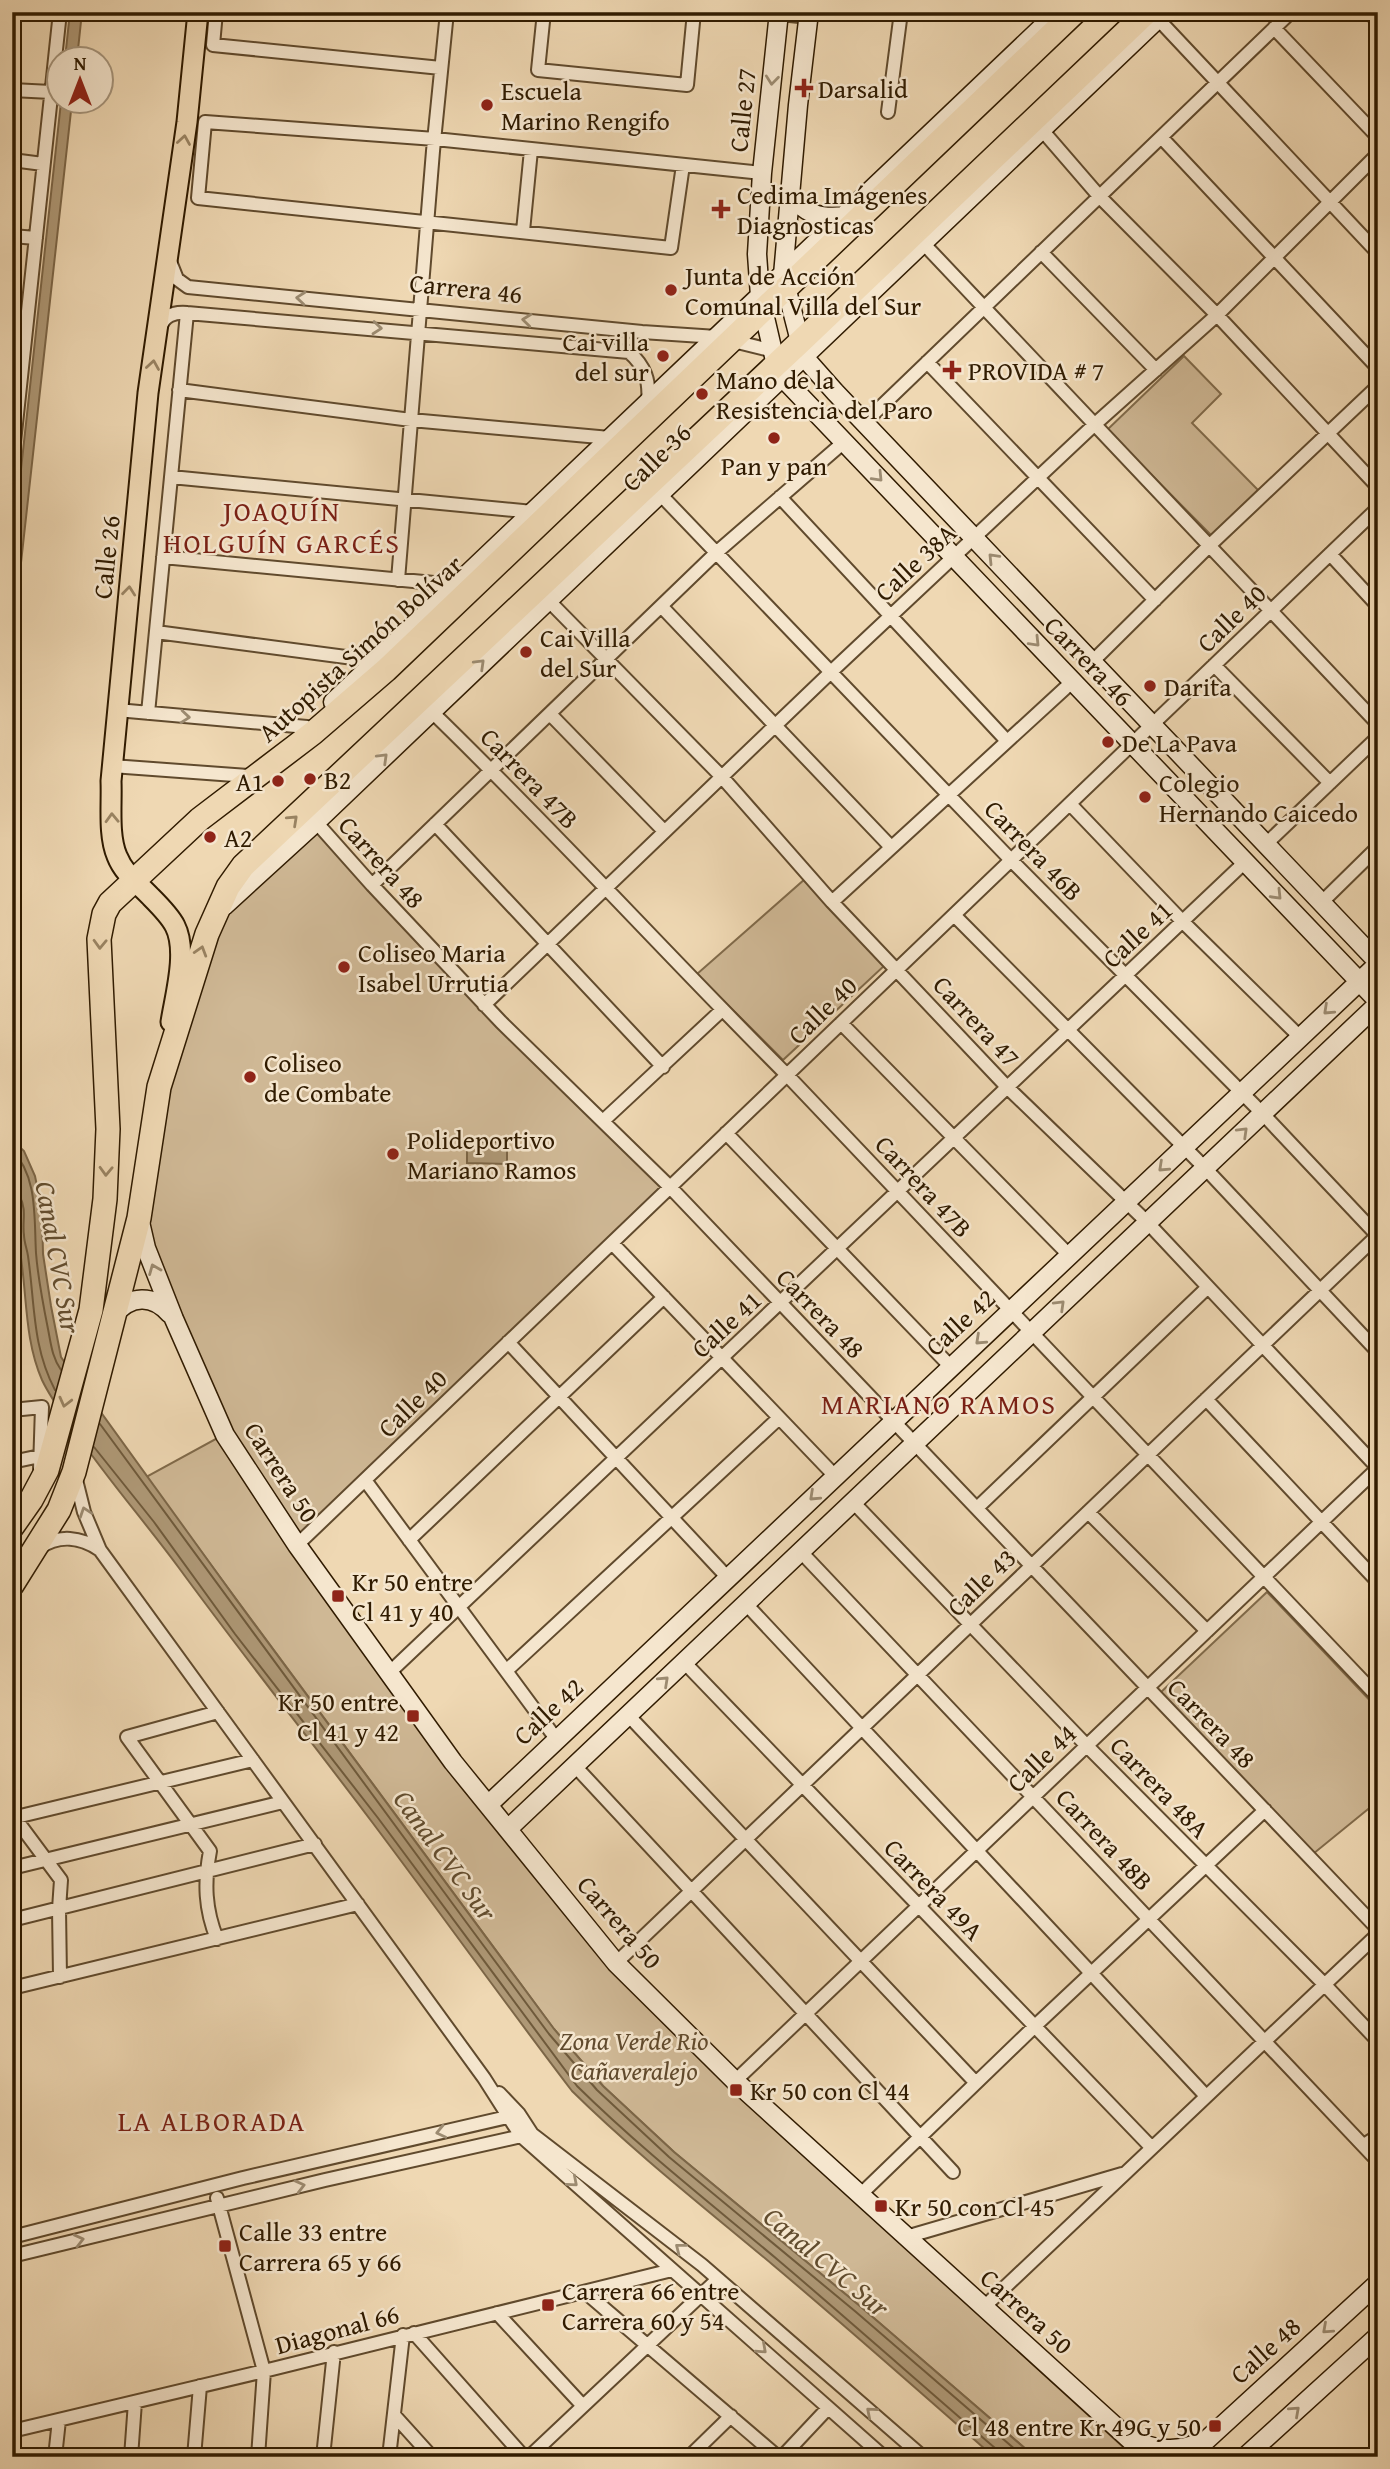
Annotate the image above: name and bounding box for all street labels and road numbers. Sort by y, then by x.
street label: Calle 27 [718,66,766,154]
street label: Carrera 46 [408,263,524,313]
street label: Calle 36 [612,414,700,500]
street label: Calle 26 [82,513,130,601]
street label: Calle 38A [865,514,965,610]
street label: Autopista Simón Bolívar [249,545,471,751]
street label: Calle 40 [1187,575,1275,661]
street label: Carrera 46 [1036,607,1142,715]
street label: Carrera 47B [472,718,588,838]
street label: Carrera 46B [976,790,1092,910]
street label: Carrera 48 [330,807,434,917]
street label: Calle 41 [1093,891,1181,977]
street label: Carrera 47 [924,966,1030,1076]
street label: Calle 40 [778,967,866,1053]
street label: Carrera 47B [866,1126,982,1246]
street label: Carrera 48 [768,1259,874,1367]
street label: Calle 42 [916,1279,1004,1365]
street label: Calle 41 [682,1281,770,1367]
street label: Calle 40 [368,1360,456,1446]
street label: Carrera 50 [235,1414,329,1530]
street label: Calle 43 [937,1539,1025,1625]
street label: Calle 42 [504,1668,592,1754]
street label: Carrera 48 [1159,1669,1265,1777]
street label: Calle 44 [997,1715,1085,1801]
street label: Carrera 48A [1101,1727,1219,1847]
street label: Carrera 48B [1047,1779,1163,1899]
street label: Carrera 49A [875,1829,993,1949]
street label: Carrera 50 [568,1867,672,1977]
street label: Carrera 50 [972,2259,1082,2363]
street label: Diagonal 66 [271,2294,403,2364]
street label: Calle 48 [1221,2307,1309,2393]

